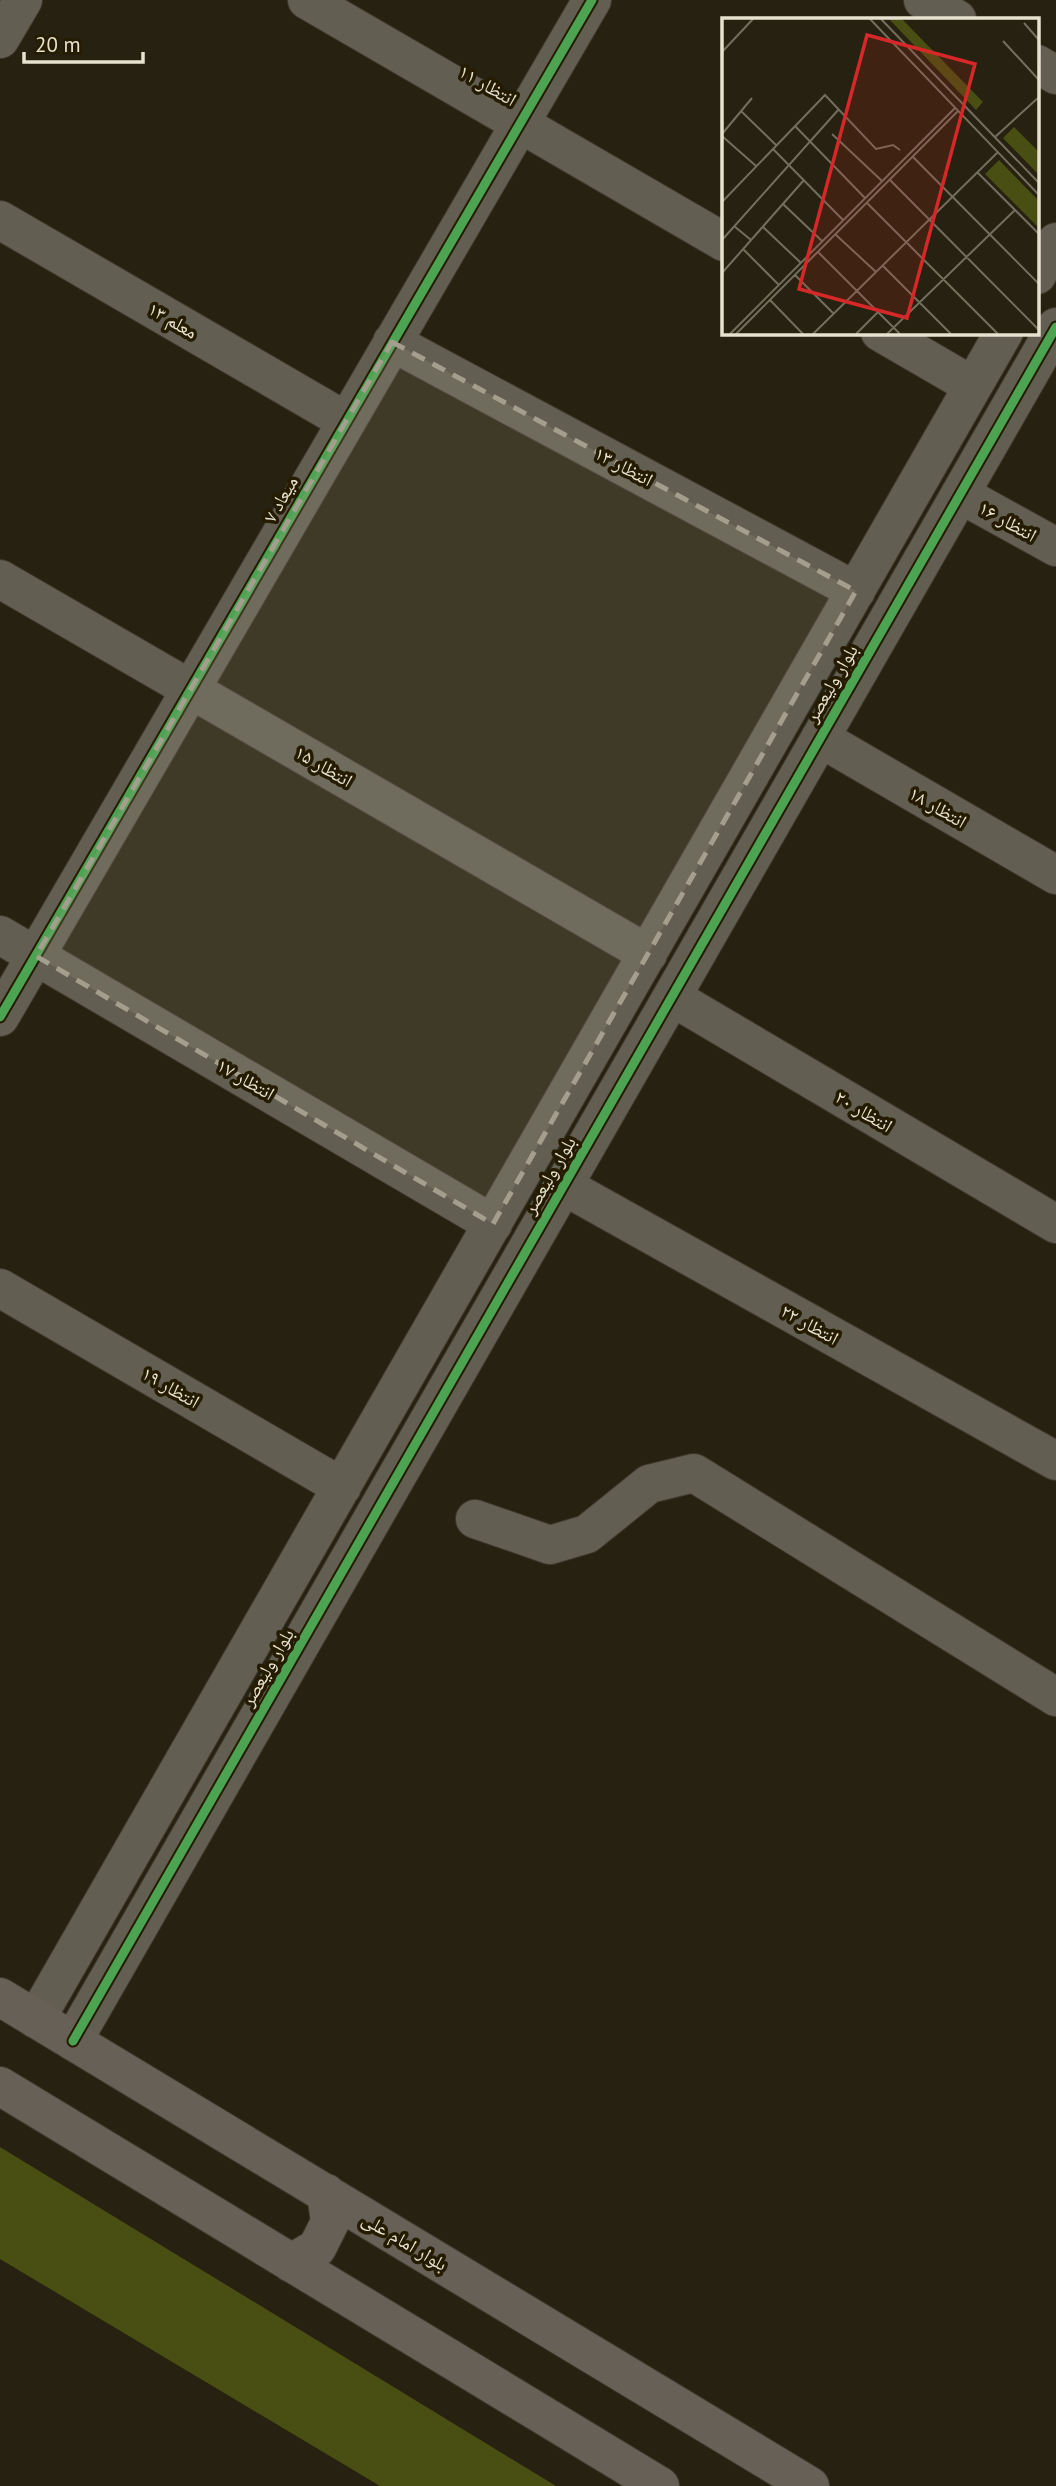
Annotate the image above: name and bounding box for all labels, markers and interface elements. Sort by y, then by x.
inset map [722,18,1038,334]
scale bar [24,21,144,65]
text: 20 m [35,31,81,58]
street label: انتظار ۱۱ [455,59,521,111]
street label: معلم ۱۳ [143,296,202,345]
street label: انتظار ۱۳ [591,441,657,491]
street label: میعاد ۷ [257,471,303,527]
street label: انتظار ۱۶ [975,495,1041,547]
street label: بلوار ولیعصر [799,640,863,727]
street label: انتظار ۱۵ [291,740,357,792]
street label: انتظار ۱۸ [905,781,971,833]
street label: انتظار ۱۷ [213,1053,279,1105]
street label: انتظار ۲۰ [831,1085,897,1137]
street label: بلوار ولیعصر [517,1132,581,1219]
street label: انتظار ۲۲ [777,1298,843,1350]
street label: انتظار ۱۹ [138,1361,204,1413]
street label: بلوار ولیعصر [235,1624,299,1711]
street label: بلوار امام علی [357,2206,452,2278]

